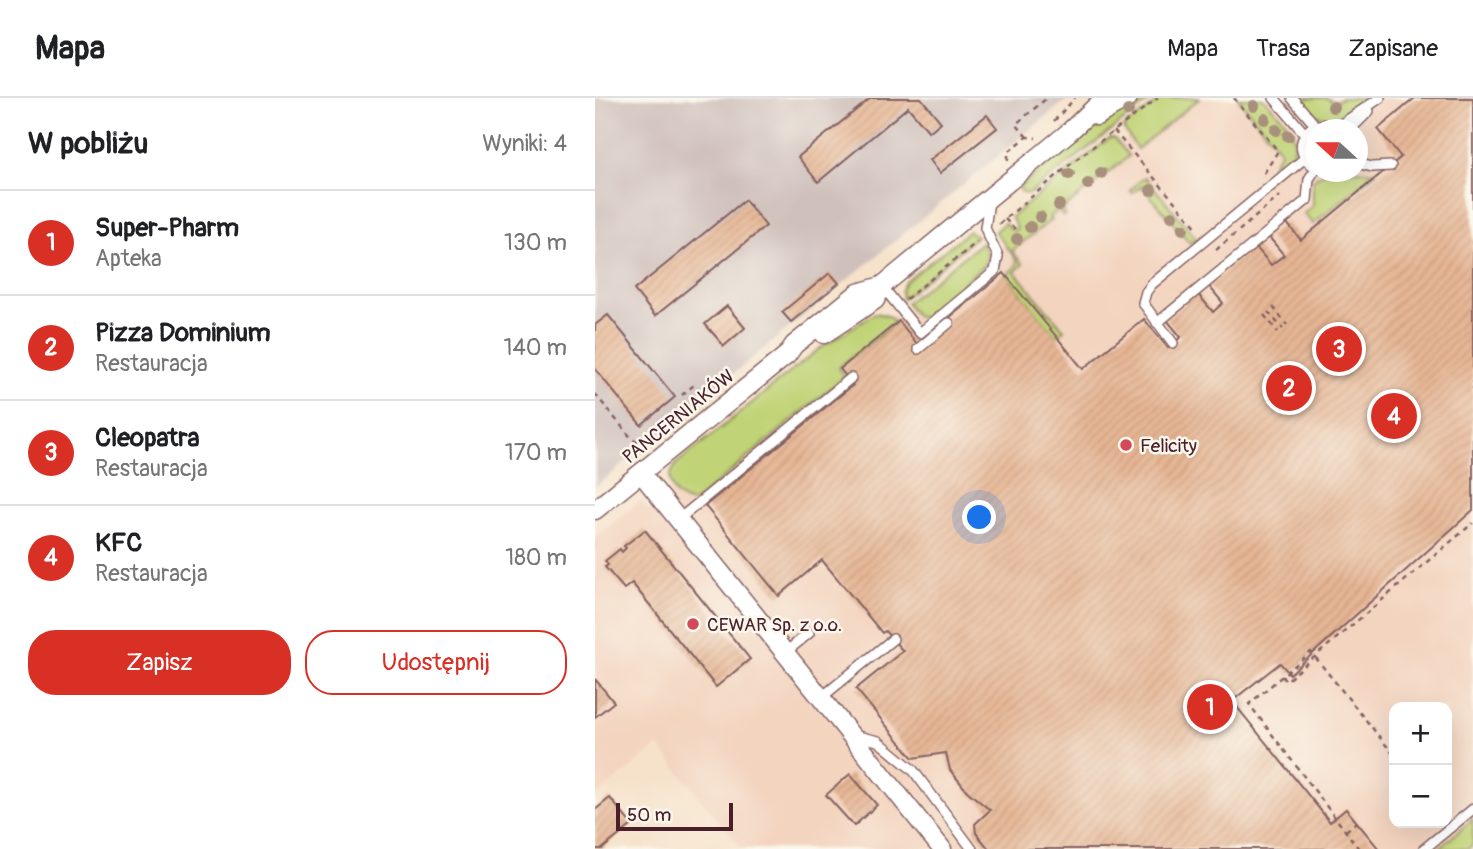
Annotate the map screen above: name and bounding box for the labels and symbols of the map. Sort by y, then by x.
north arrow [1305,119,1368,182]
pin: 3 [1316,323,1362,375]
pin: 2 [1266,362,1312,414]
street label: PANCERNIAKÓW [618,364,740,469]
pin: 4 [1371,390,1417,442]
place label: Felicity [1140,434,1197,458]
marker: Felicity [1118,437,1134,453]
your location [962,500,996,534]
place label: CEWAR Sp. z o.o. [707,613,842,637]
marker: CEWAR Sp. z o.o. [685,616,701,632]
pin: 1 [1187,681,1233,733]
scale bar [616,800,733,832]

